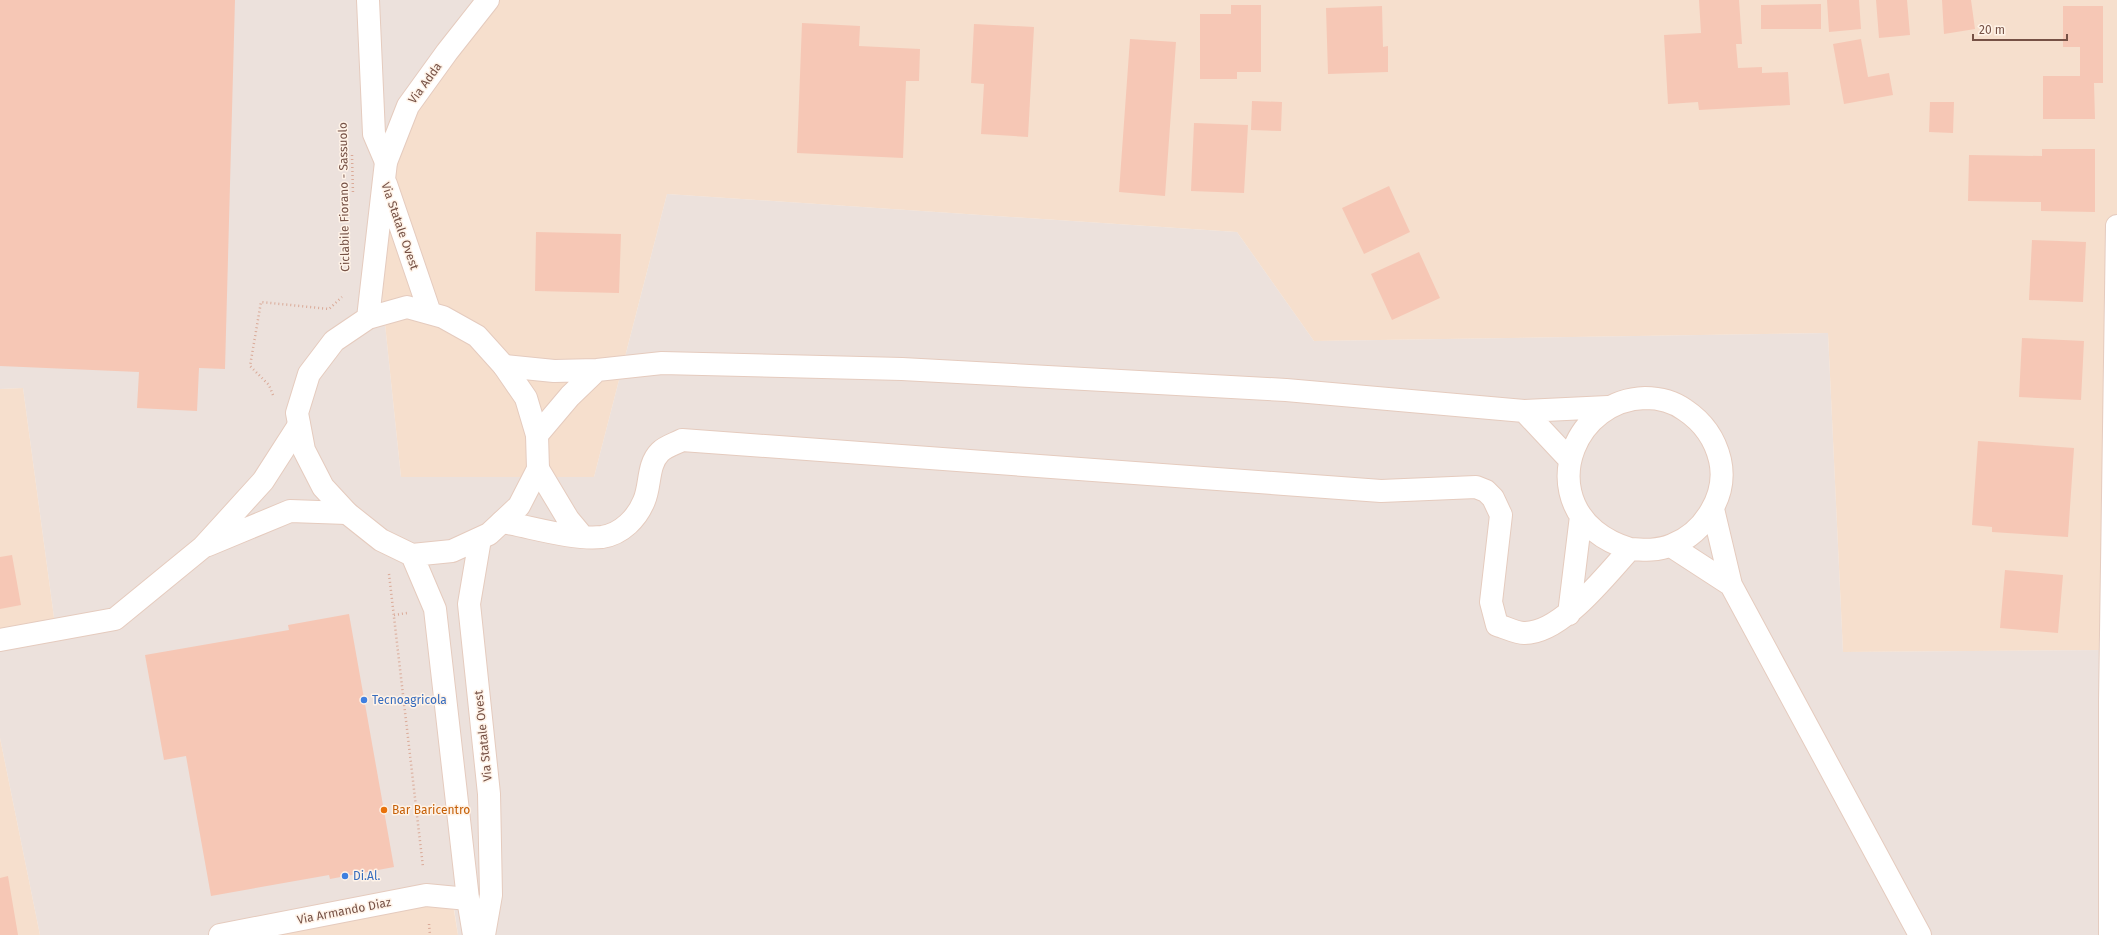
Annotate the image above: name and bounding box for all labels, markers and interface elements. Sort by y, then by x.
scale bar [1973,16,2067,42]
text: 20 m [1979,23,2005,37]
street label: Via Adda [405,60,445,106]
street label: Ciclabile Fiorano - Sassuolo [336,122,352,272]
street label: Via Statale Ovest [378,180,422,272]
street label: Via Statale Ovest [471,689,495,782]
place label: Tecnoagricola [372,693,447,707]
marker: Tecnoagricola [359,695,369,705]
place label: Bar Baricentro [392,803,470,817]
marker: Bar Baricentro [379,805,389,815]
place label: Di.Al. [353,869,380,883]
marker: Di.Al. [340,871,350,881]
street label: Via Armando Diaz [296,895,392,927]

